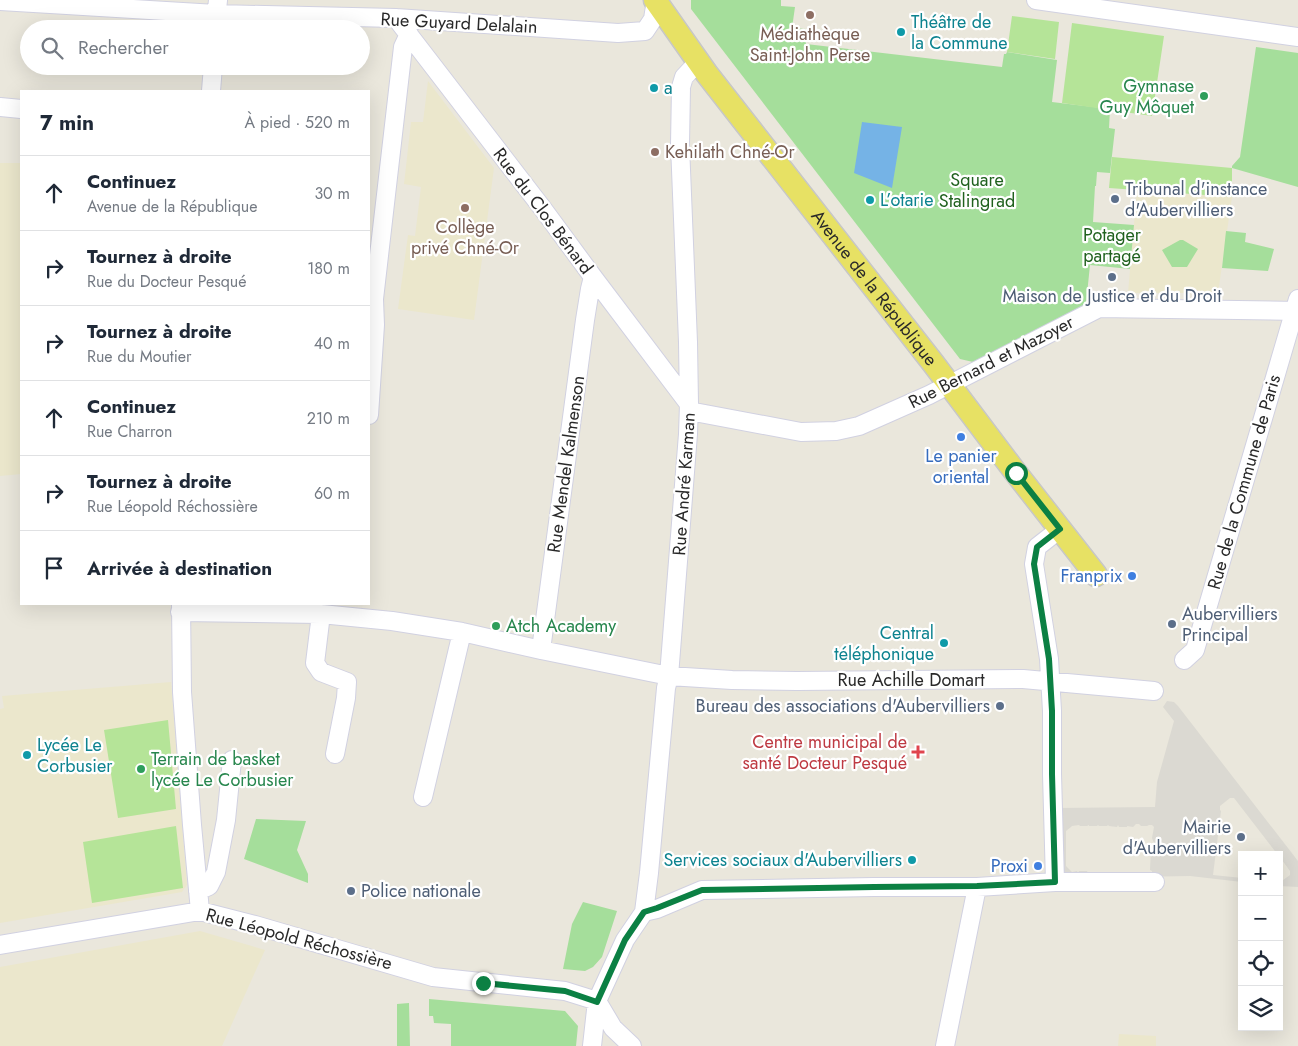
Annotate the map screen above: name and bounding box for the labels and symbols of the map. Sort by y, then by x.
street label: Rue Guyard Delalain [380,6,538,40]
marker: Médiathèque Saint-John Perse [804,9,816,21]
place label: Théâtre de la Commune [911,9,1008,56]
place label: Médiathèque Saint-John Perse [750,21,870,68]
marker: Théâtre de la Commune [895,26,907,38]
place label: Gymnase Guy Môquet [1100,73,1195,120]
place label: a [664,75,673,101]
marker: a [648,82,660,94]
marker: Gymnase Guy Môquet [1198,90,1210,102]
place label: Kehilath Chné-Or [665,139,795,165]
street label: Rue du Clos Bénard [487,142,599,280]
marker: Kehilath Chné-Or [649,146,661,158]
park label: Square Stalingrad [939,167,1015,214]
place label: Tribunal d'instance d'Aubervilliers [1125,176,1267,223]
place label: L’otarie [880,187,933,213]
marker: Tribunal d'instance d'Aubervilliers [1109,193,1121,205]
marker: L’otarie [864,194,876,206]
marker: Collège privé Chné-Or [459,202,471,214]
street label: Avenue de la République [805,204,944,371]
place label: Collège privé Chné-Or [411,214,520,261]
park label: Potager partagé [1083,222,1142,269]
marker: Maison de Justice et du Droit [1106,271,1118,283]
place label: Maison de Justice et du Droit [1002,283,1222,309]
street label: Rue Bernard et Mazoyer [904,309,1079,415]
street label: Rue de la Commune de Paris [1201,372,1287,592]
street label: Rue Mendel Kalmenson [541,374,591,554]
street label: Rue André Karman [666,412,702,556]
marker: Le panier oriental [955,431,967,443]
place label: Le panier oriental [925,443,997,490]
route start [1005,462,1028,485]
place label: Franprix [1060,563,1122,589]
marker: Franprix [1126,570,1138,582]
place label: Aubervilliers Principal [1182,601,1277,648]
place label: Atch Academy [506,613,616,639]
marker: Aubervilliers Principal [1166,618,1178,630]
marker: Atch Academy [490,620,502,632]
place label: Central téléphonique [834,620,934,667]
marker: Central téléphonique [938,637,950,649]
street label: Rue Achille Domart [837,667,985,693]
place label: Bureau des associations d'Aubervilliers [696,693,990,719]
marker: Bureau des associations d'Aubervilliers [994,700,1006,712]
place label: Centre municipal de santé Docteur Pesqué [743,729,907,776]
place label: Lycée Le Corbusier [37,732,113,779]
marker: Centre municipal de santé Docteur Pesqué [911,745,925,759]
place label: Terrain de basket lycée Le Corbusier [151,746,294,793]
marker: Lycée Le Corbusier [21,749,33,761]
marker: Terrain de basket lycée Le Corbusier [135,763,147,775]
place label: Mairie d'Aubervilliers [1123,814,1231,861]
marker: Mairie d'Aubervilliers [1235,831,1247,843]
place label: Services sociaux d'Aubervilliers [663,847,902,873]
place label: Proxi [991,853,1028,879]
marker: Services sociaux d'Aubervilliers [906,854,918,866]
marker: Proxi [1032,860,1044,872]
place label: Police nationale [361,878,481,904]
marker: Police nationale [345,885,357,897]
street label: Rue Léopold Réchossière [203,902,395,976]
route end [472,972,495,995]

